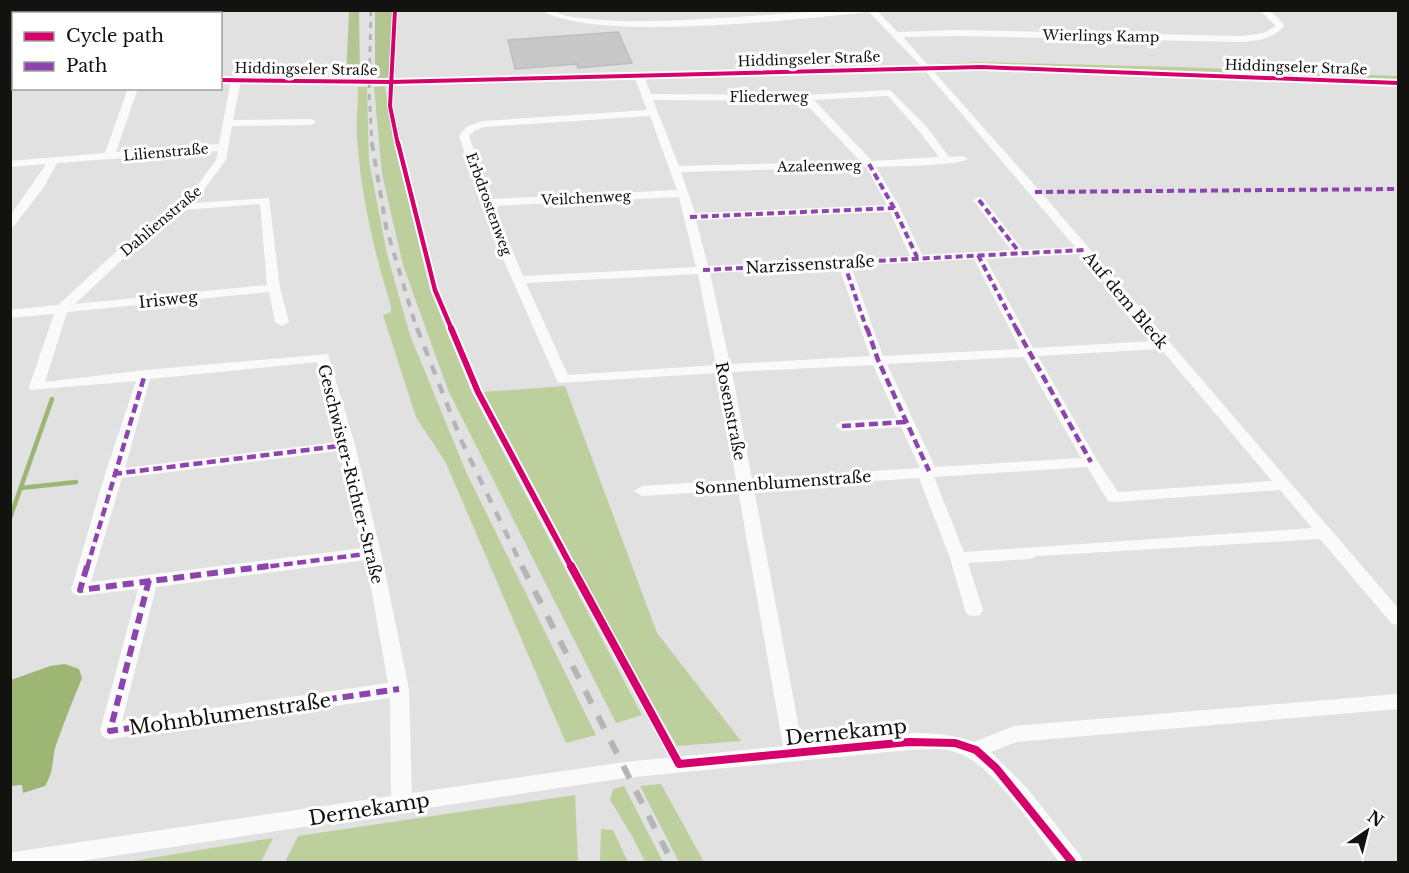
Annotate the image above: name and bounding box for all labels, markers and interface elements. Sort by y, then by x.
legend [12,12,222,90]
text: Cycle path [66,25,164,47]
street label: Wierlings Kamp [1041,26,1160,46]
street label: Hiddingseler Straße [737,48,881,70]
text: Path [66,55,107,77]
street label: Hiddingseler Straße [1224,56,1368,78]
street label: Hiddingseler Straße [234,59,378,79]
street label: Fliederweg [730,88,809,106]
street label: Lilienstraße [123,139,209,165]
street label: Erbdrostenweg [462,150,516,259]
street label: Azaleenweg [776,156,862,176]
street label: Dahlienstraße [117,182,205,260]
street label: Veilchenweg [540,187,632,209]
street label: Auf dem Bleck [1079,247,1173,353]
street label: Narzissenstraße [745,251,875,277]
street label: Irisweg [138,286,199,312]
street label: Rosenstraße [712,360,750,462]
street label: Geschwister-Richter-Straße [314,362,388,586]
street label: Sonnenblumenstraße [694,466,872,498]
street label: Mohnblumenstraße [127,688,333,740]
street label: Dernekamp [784,714,908,750]
street label: Dernekamp [307,788,431,830]
north arrow [1337,801,1397,861]
text: N [1364,806,1388,831]

